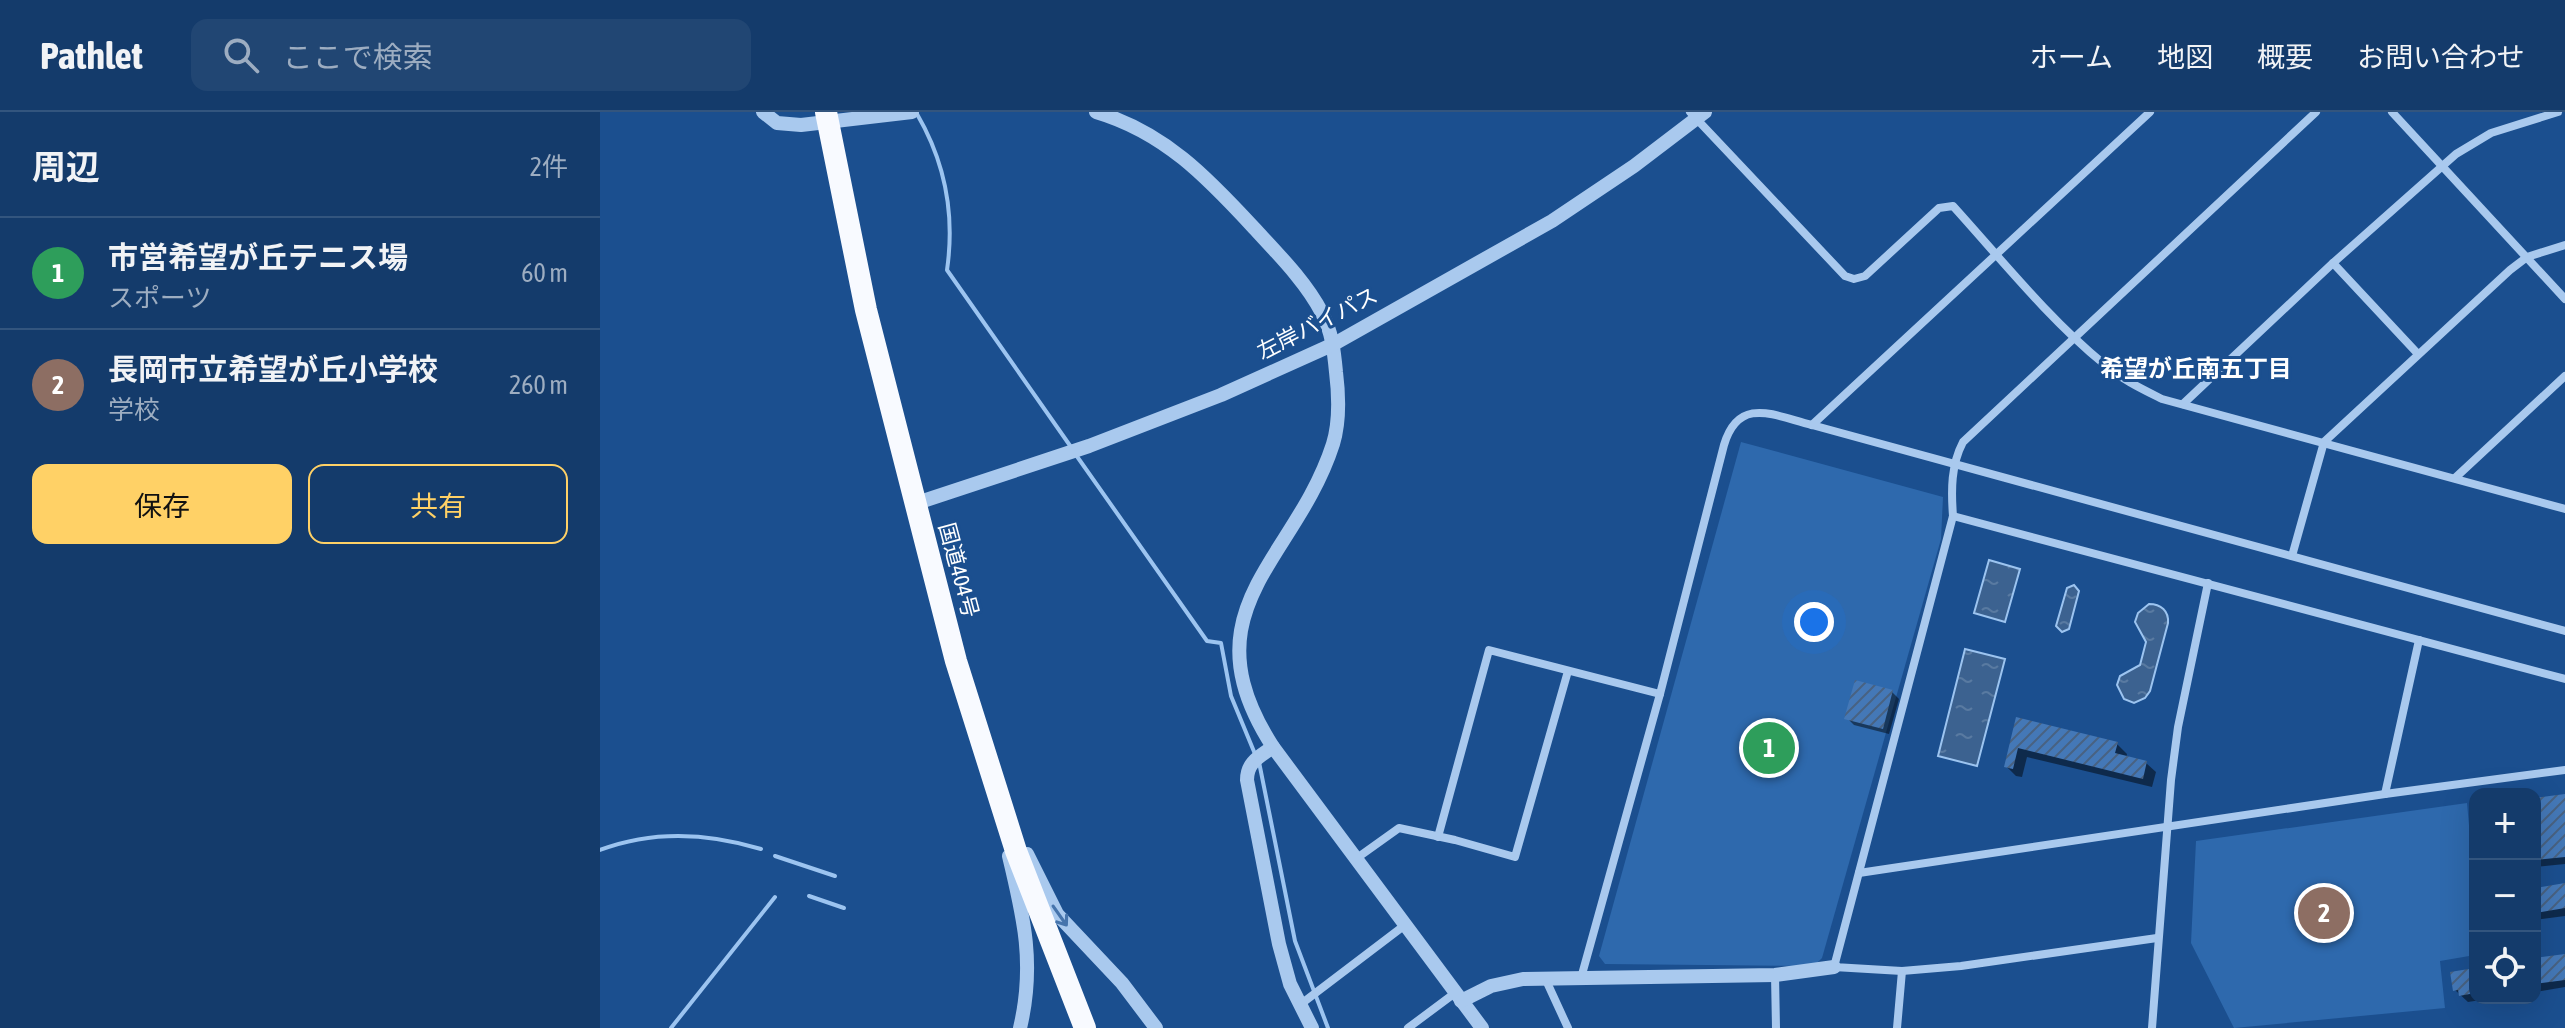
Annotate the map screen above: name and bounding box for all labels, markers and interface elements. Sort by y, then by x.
search box [191,19,751,91]
icon: search [219,33,263,77]
text: Pathlet [40,34,143,77]
text: ここで検索 [283,40,433,74]
text: ホーム [2030,41,2113,73]
text: 地図 [2157,41,2213,73]
text: 概要 [2257,41,2313,73]
text: お問い合わせ [2357,41,2525,73]
text: 周辺 [32,147,100,186]
text: 2件 [530,152,568,182]
text: 市営希望が丘テニス場 [108,240,408,274]
text: 1 [52,258,64,288]
text: 60 m [521,258,568,288]
street label: 左岸バイパス [1252,282,1382,364]
text: スポーツ [108,283,211,313]
text: 長岡市立希望が丘小学校 [108,352,438,386]
district label: 希望が丘南五丁目 [2100,355,2292,382]
text: 2 [52,370,64,400]
text: 260 m [509,370,568,400]
text: 学校 [108,395,160,425]
button: 保存 [32,464,292,544]
button: 共有 [308,464,568,544]
street label: 国道404号 [934,520,984,620]
your location [1794,602,1834,642]
pin: 1 [1743,718,1795,778]
map controls [2469,788,2541,1004]
button: + [2469,788,2541,860]
button: − [2469,860,2541,932]
pin: 2 [2298,883,2350,943]
one-way arrow [1052,904,1068,926]
button: locate [2469,932,2541,1004]

